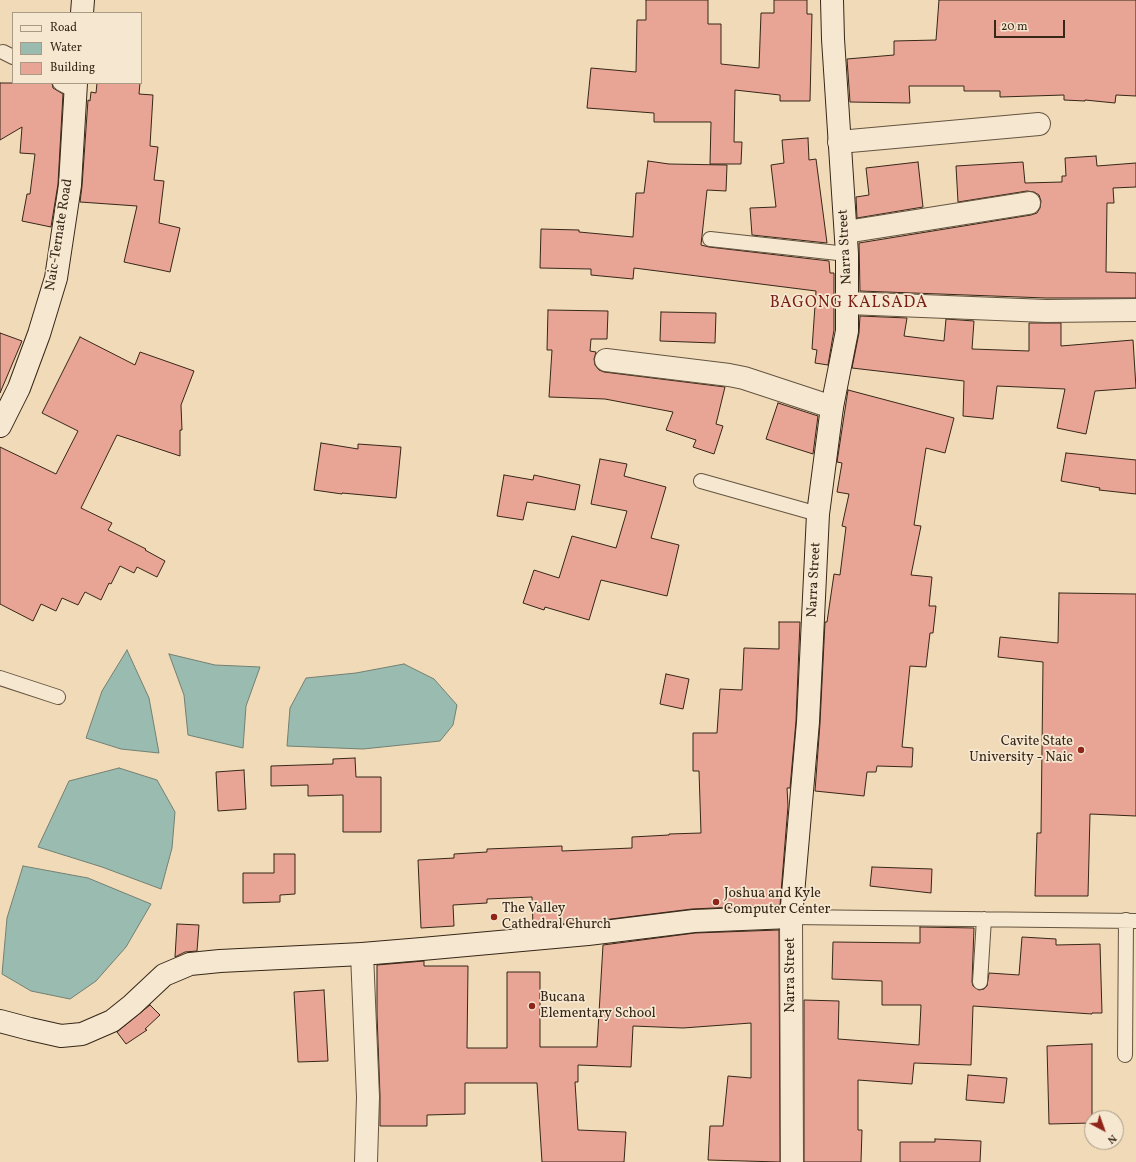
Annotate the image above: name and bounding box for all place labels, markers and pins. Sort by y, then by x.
place label: Cavite State University - Naic [969,734,1073,766]
marker: Cavite State University - Naic [1076,745,1086,755]
place label: Joshua and Kyle Computer Center [724,886,830,918]
marker: Joshua and Kyle Computer Center [711,897,721,907]
place label: The Valley Cathedral Church [502,901,611,934]
marker: The Valley Cathedral Church [489,912,499,922]
place label: Bucana Elementary School [540,990,656,1022]
marker: Bucana Elementary School [527,1001,537,1011]

